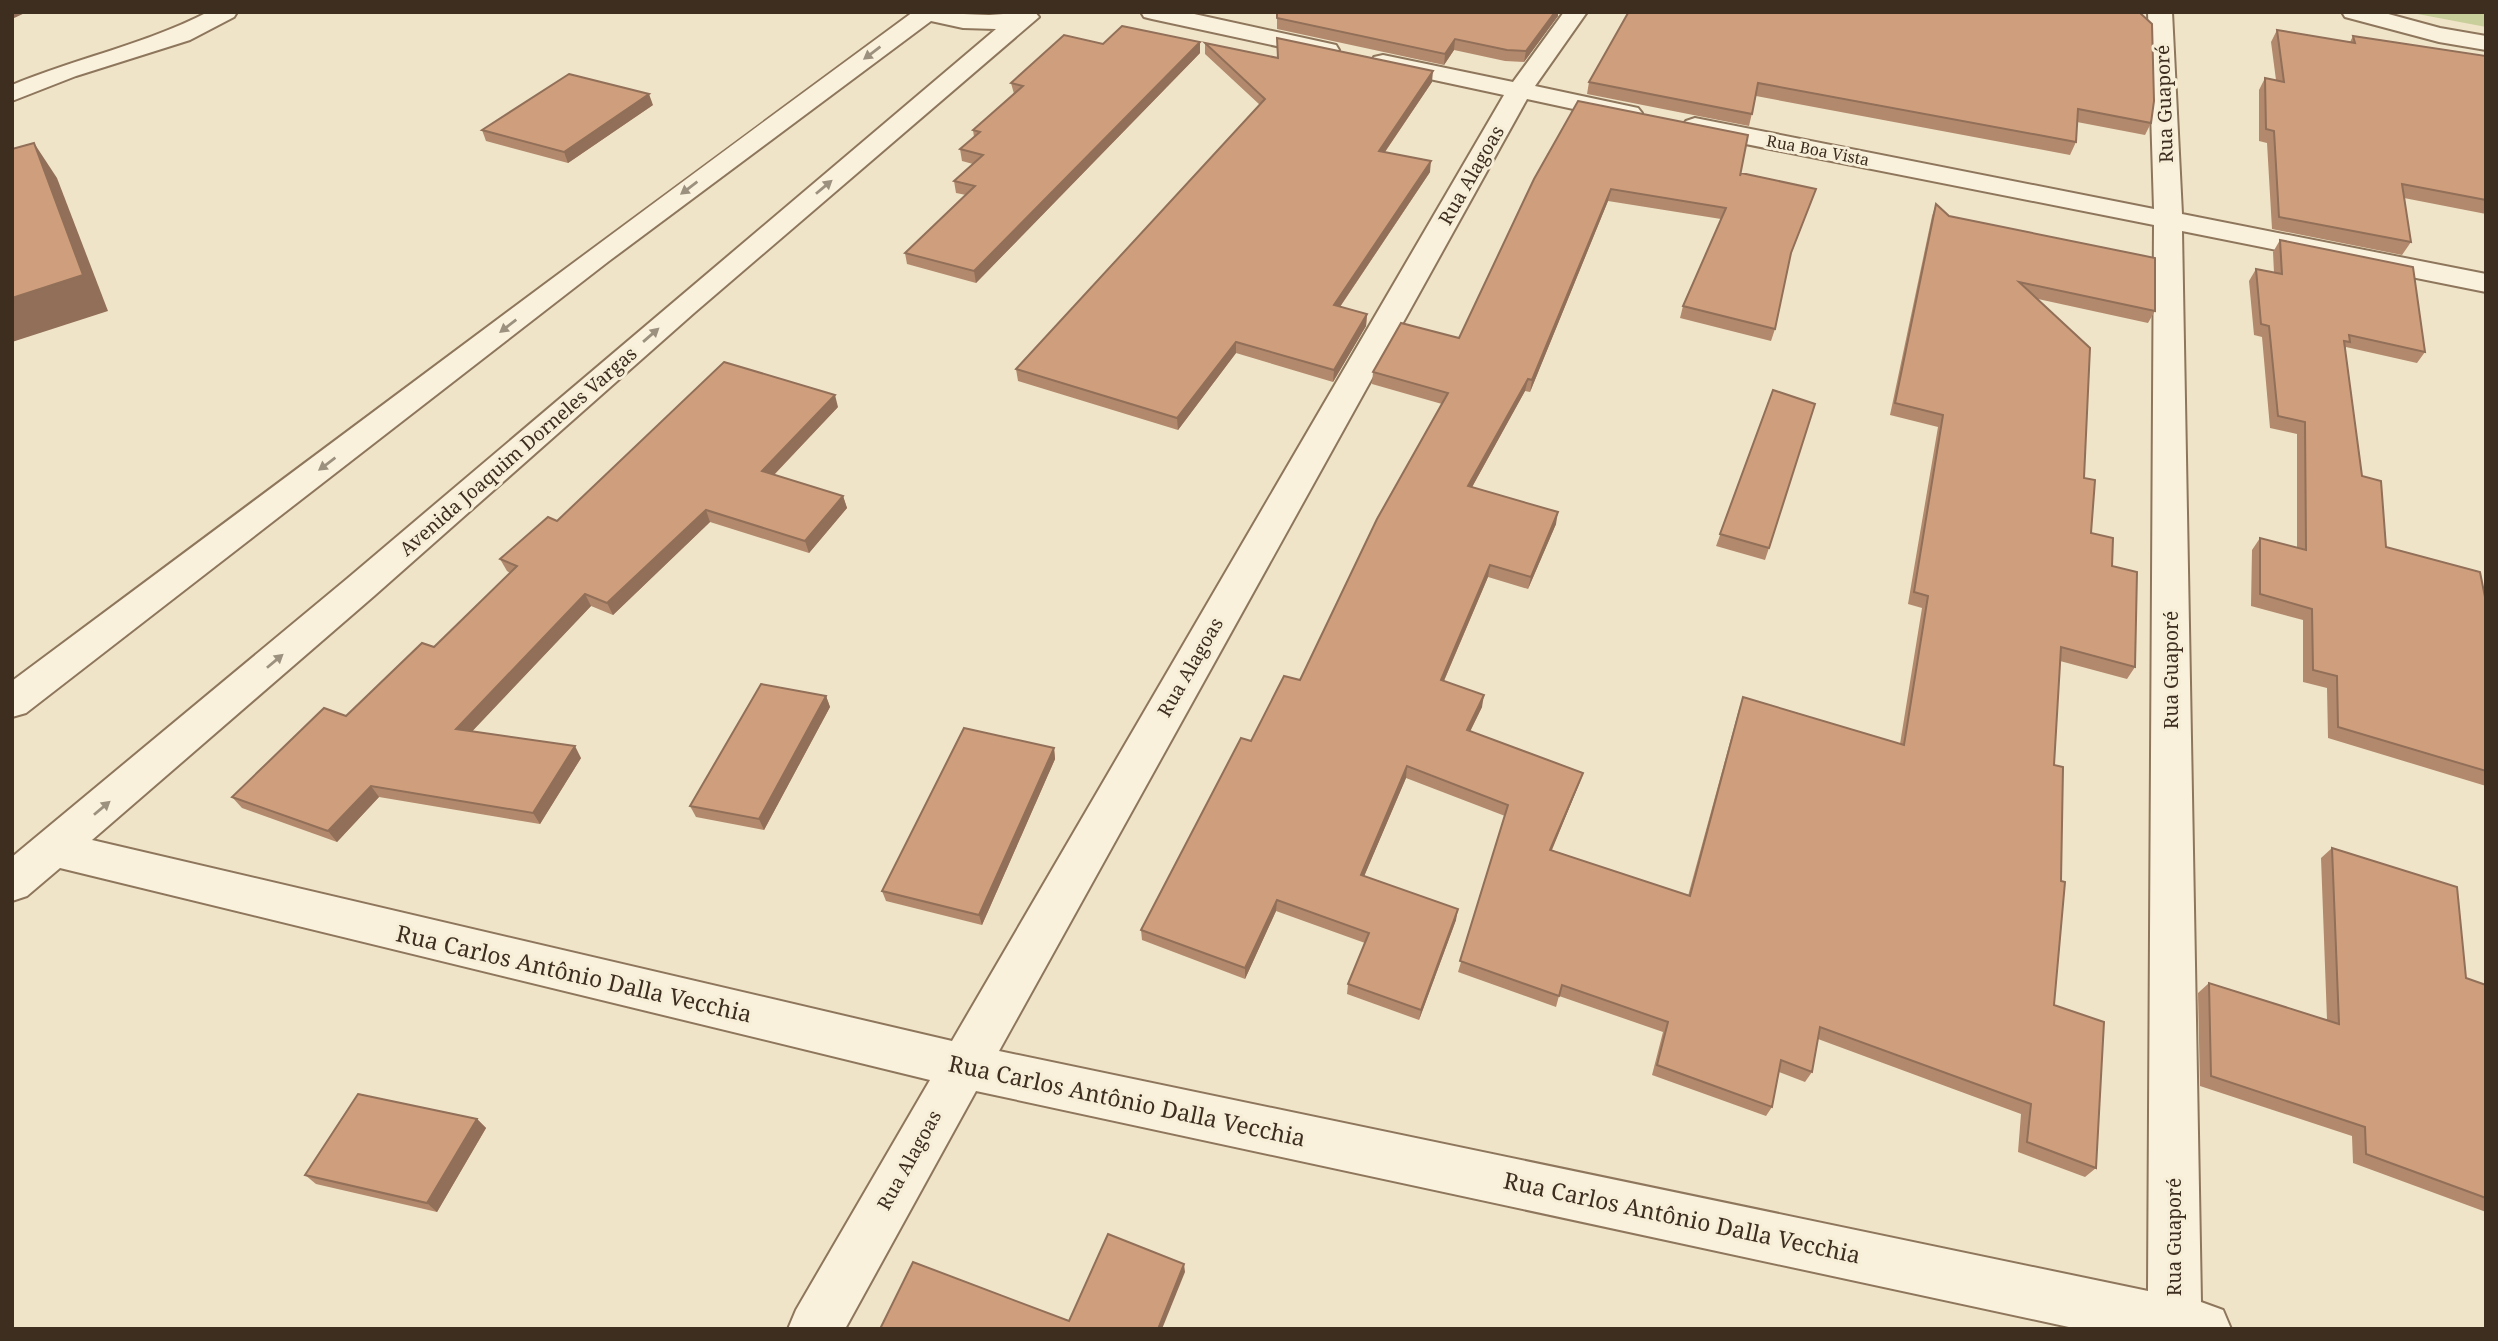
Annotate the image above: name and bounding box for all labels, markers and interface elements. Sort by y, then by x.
street label: Rua Guaporé [2149,44,2179,164]
one-way arrow [862,46,881,60]
street label: Rua Alagoas [1432,121,1510,229]
street label: Rua Boa Vista [1765,129,1871,171]
one-way arrow [815,179,833,195]
one-way arrow [680,181,698,195]
one-way arrow [499,319,517,334]
one-way arrow [642,327,660,343]
street label: Avenida Joaquim Dorneles Vargas [394,341,642,561]
one-way arrow [318,457,336,471]
street label: Rua Guaporé [2158,611,2184,729]
street label: Rua Alagoas [1151,613,1229,721]
one-way arrow [267,654,284,669]
one-way arrow [94,801,111,816]
street label: Rua Carlos Antônio Dalla Vecchia [393,916,755,1030]
street label: Rua Carlos Antônio Dalla Vecchia [946,1047,1309,1154]
street label: Rua Alagoas [871,1105,947,1215]
street label: Rua Carlos Antônio Dalla Vecchia [1501,1164,1864,1271]
street label: Rua Guaporé [2161,1178,2187,1296]

